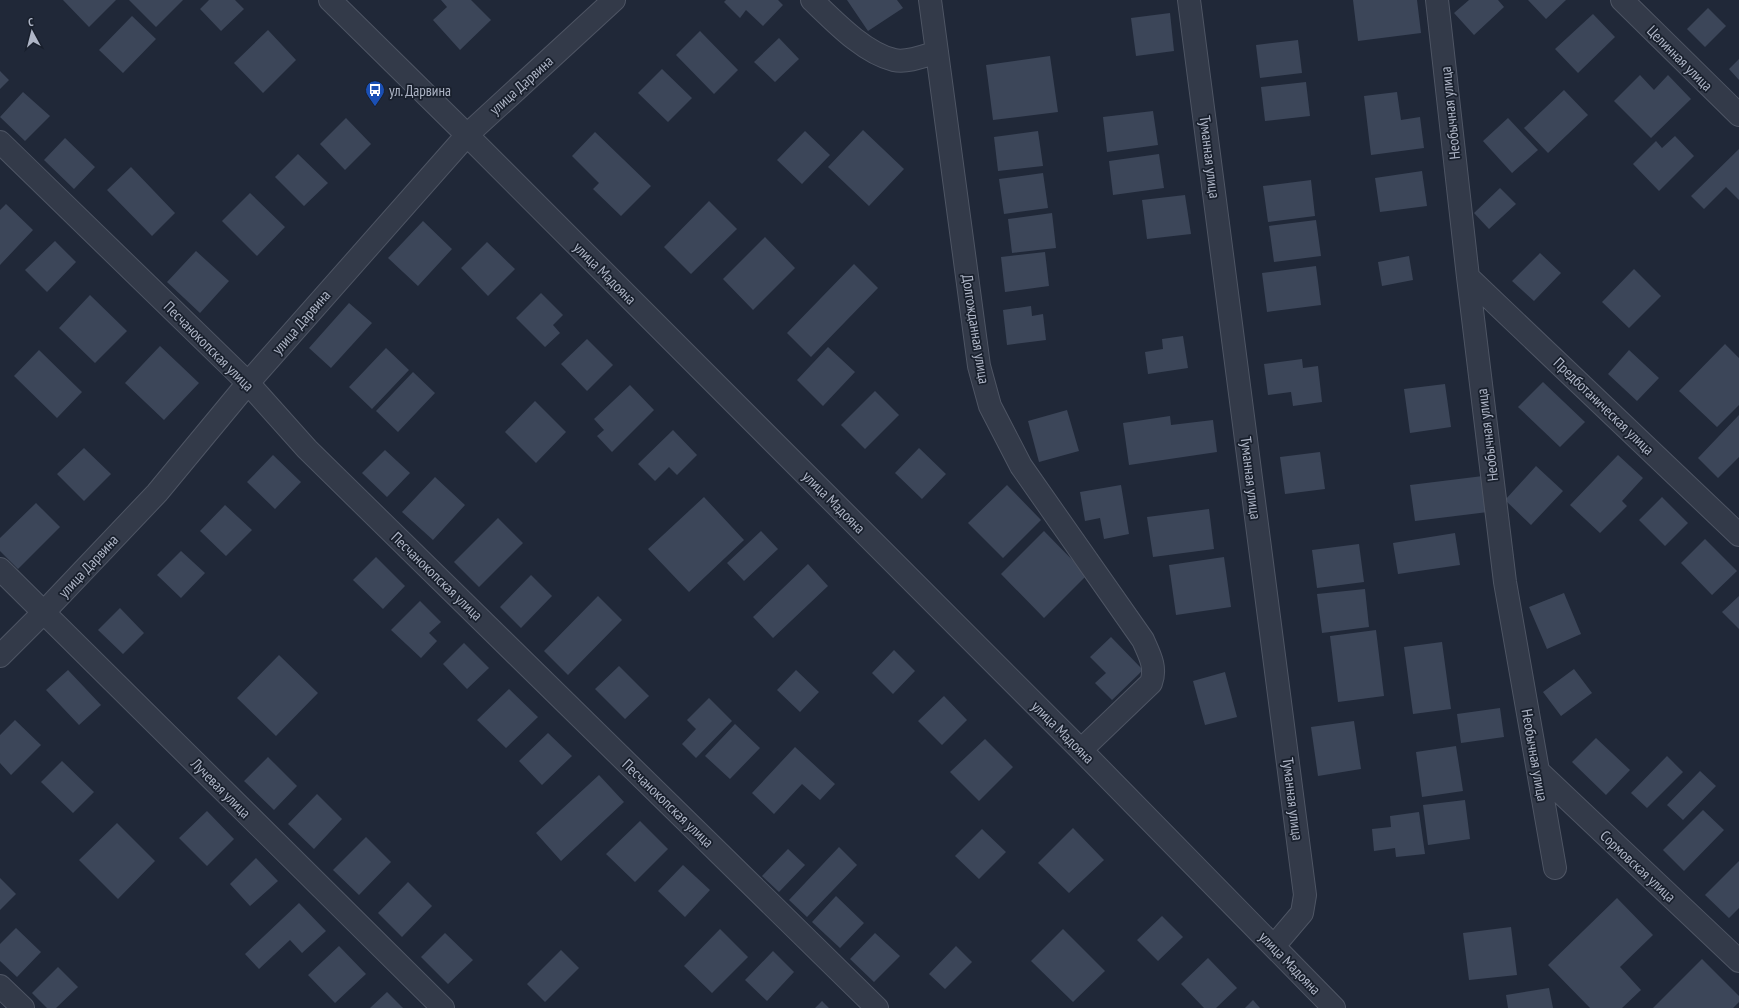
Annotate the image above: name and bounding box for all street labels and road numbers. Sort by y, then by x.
street label: Целинная улица [1643,21,1717,95]
street label: улица Дарвина [485,51,557,119]
street label: Необычная улица [1436,66,1464,160]
street label: Туманная улица [1195,114,1225,200]
street label: улица Мадояна [570,238,640,308]
street label: Долгожданная улица [958,273,994,385]
street label: улица Дарвина [268,286,334,358]
street label: Песчанокопская улица [160,297,258,395]
street label: Предботаническая улица [1550,353,1658,459]
street label: Необычная улица [1472,388,1502,482]
street label: Туманная улица [1236,435,1266,521]
street label: улица Мадояна [799,467,869,537]
street label: Песчанокопская улица [387,528,487,624]
street label: улица Дарвина [54,530,122,602]
street label: улица Мадояна [1028,697,1098,767]
street label: Необычная улица [1518,707,1552,803]
street label: Лучевая улица [186,753,255,822]
street label: Песчанокопская улица [618,755,718,851]
street label: Туманная улица [1278,756,1308,842]
street label: Сормовская улица [1596,826,1680,906]
street label: улица Мадояна [1255,927,1325,999]

